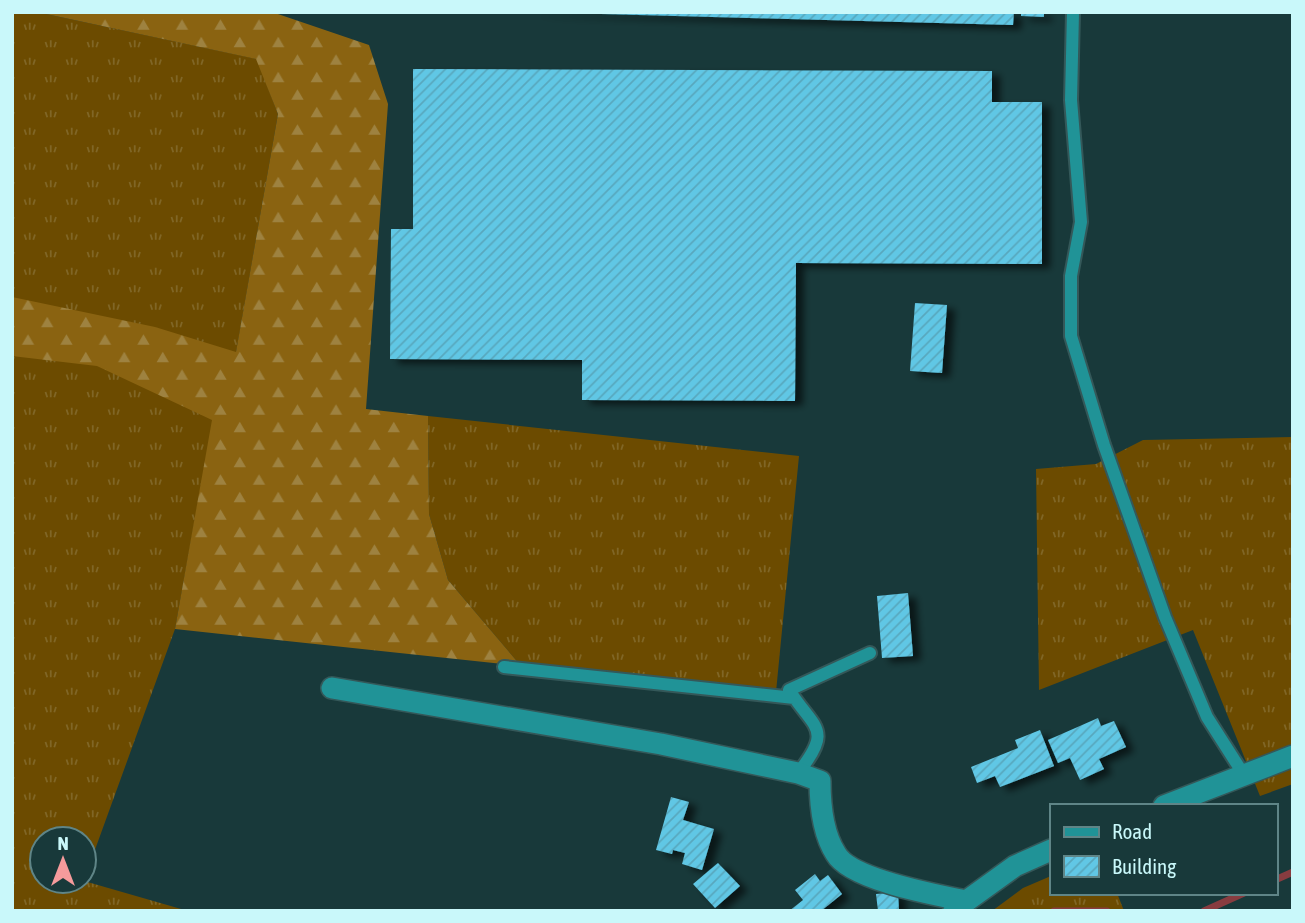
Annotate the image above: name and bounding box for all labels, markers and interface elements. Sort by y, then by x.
legend [1050,804,1277,895]
text: Road [1112,819,1152,843]
north arrow [28,825,98,895]
text: N [57,832,69,854]
text: Building [1112,854,1176,878]

